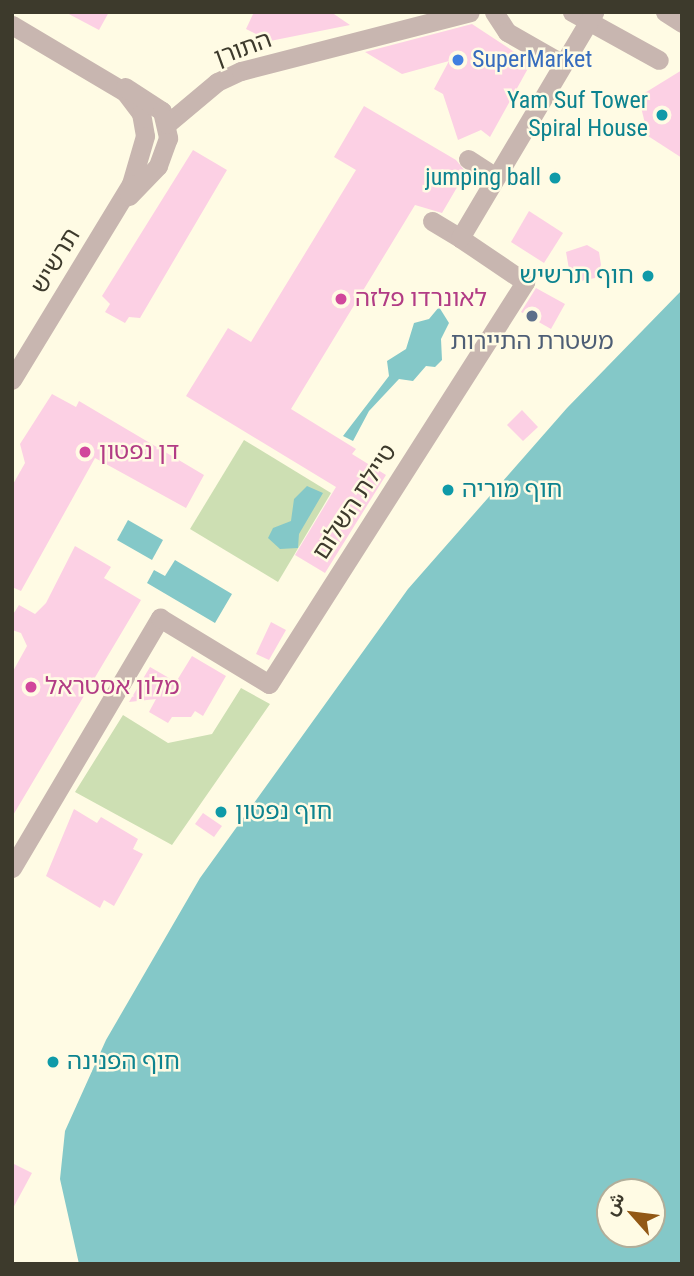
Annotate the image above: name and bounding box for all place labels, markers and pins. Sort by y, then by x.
place label: SuperMarket [472,46,592,74]
marker: SuperMarket [450,52,466,68]
place label: Yam Suf Tower Spiral House [506,87,648,143]
marker: Yam Suf Tower Spiral House [654,107,670,123]
place label: jumping ball [425,164,541,192]
marker: jumping ball [547,170,563,186]
place label: חוף תרשיש [519,262,634,290]
marker: חוף תרשיש [640,268,656,284]
place label: לאונרדו פלזה [355,285,487,313]
marker: לאונרדו פלזה [333,291,349,307]
marker: משטרת התיירות [524,308,540,324]
place label: משטרת התיירות [450,328,614,356]
place label: דן נפטון [99,438,179,466]
marker: דן נפטון [77,444,93,460]
place label: חוף מוריה [462,476,562,504]
marker: חוף מוריה [440,482,456,498]
place label: מלון אסטראל [45,673,180,701]
marker: מלון אסטראל [23,679,39,695]
place label: חוף נפטון [235,798,332,826]
marker: חוף נפטון [213,804,229,820]
place label: חוף הפנינה [67,1048,180,1076]
marker: חוף הפנינה [45,1054,61,1070]

